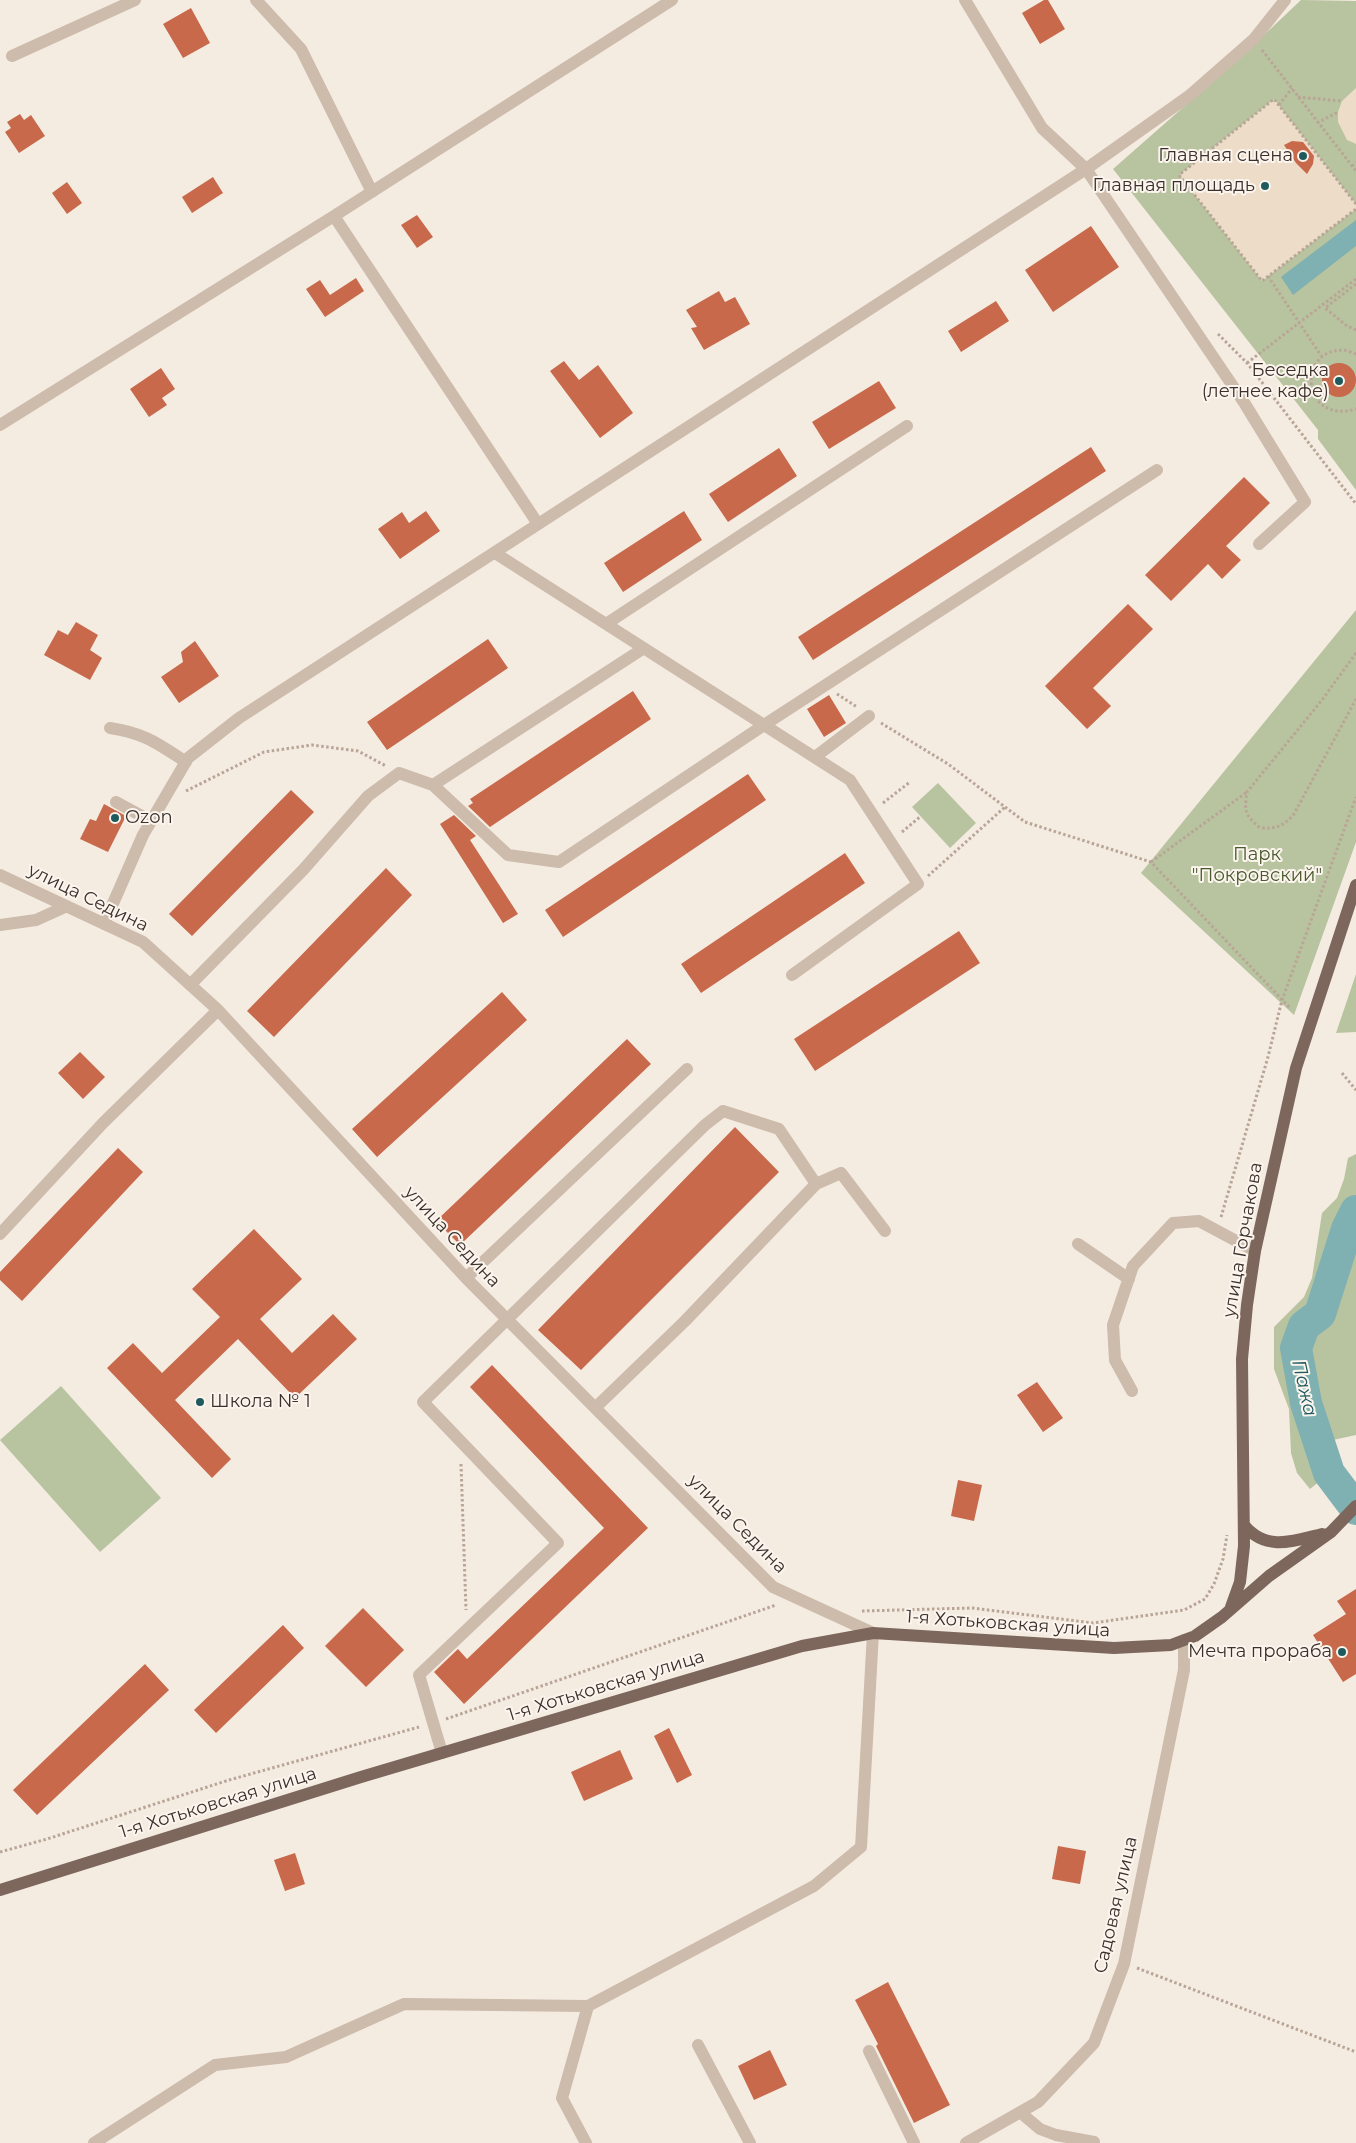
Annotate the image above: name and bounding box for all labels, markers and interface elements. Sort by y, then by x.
place label: Главная сцена [1158,145,1293,167]
marker: Главная сцена [1297,150,1309,162]
place label: Главная площадь [1092,175,1255,197]
marker: Главная площадь [1259,180,1271,192]
place label: Беседка (летнее кафе) [1202,360,1329,402]
marker: Беседка (летнее кафе) [1333,375,1345,387]
place label: Ozon [125,807,173,829]
marker: Ozon [109,812,121,824]
park label: Парк "Покровский" [1192,844,1322,886]
street label: улица Седина [24,860,152,936]
street label: улица Горчакова [1219,1161,1267,1319]
street label: улица Седина [399,1182,505,1292]
water label: Пажа [1286,1358,1322,1418]
place label: Школа № 1 [210,1391,311,1413]
marker: Школа № 1 [194,1396,206,1408]
street label: улица Седина [683,1470,791,1578]
street label: 1-я Хотьковская улица [905,1606,1111,1642]
place label: Мечта прораба [1188,1641,1332,1663]
street label: 1-я Хотьковская улица [505,1646,707,1726]
marker: Мечта прораба [1336,1646,1348,1658]
street label: 1-я Хотьковская улица [117,1763,319,1843]
street label: Садовая улица [1090,1835,1142,1975]

